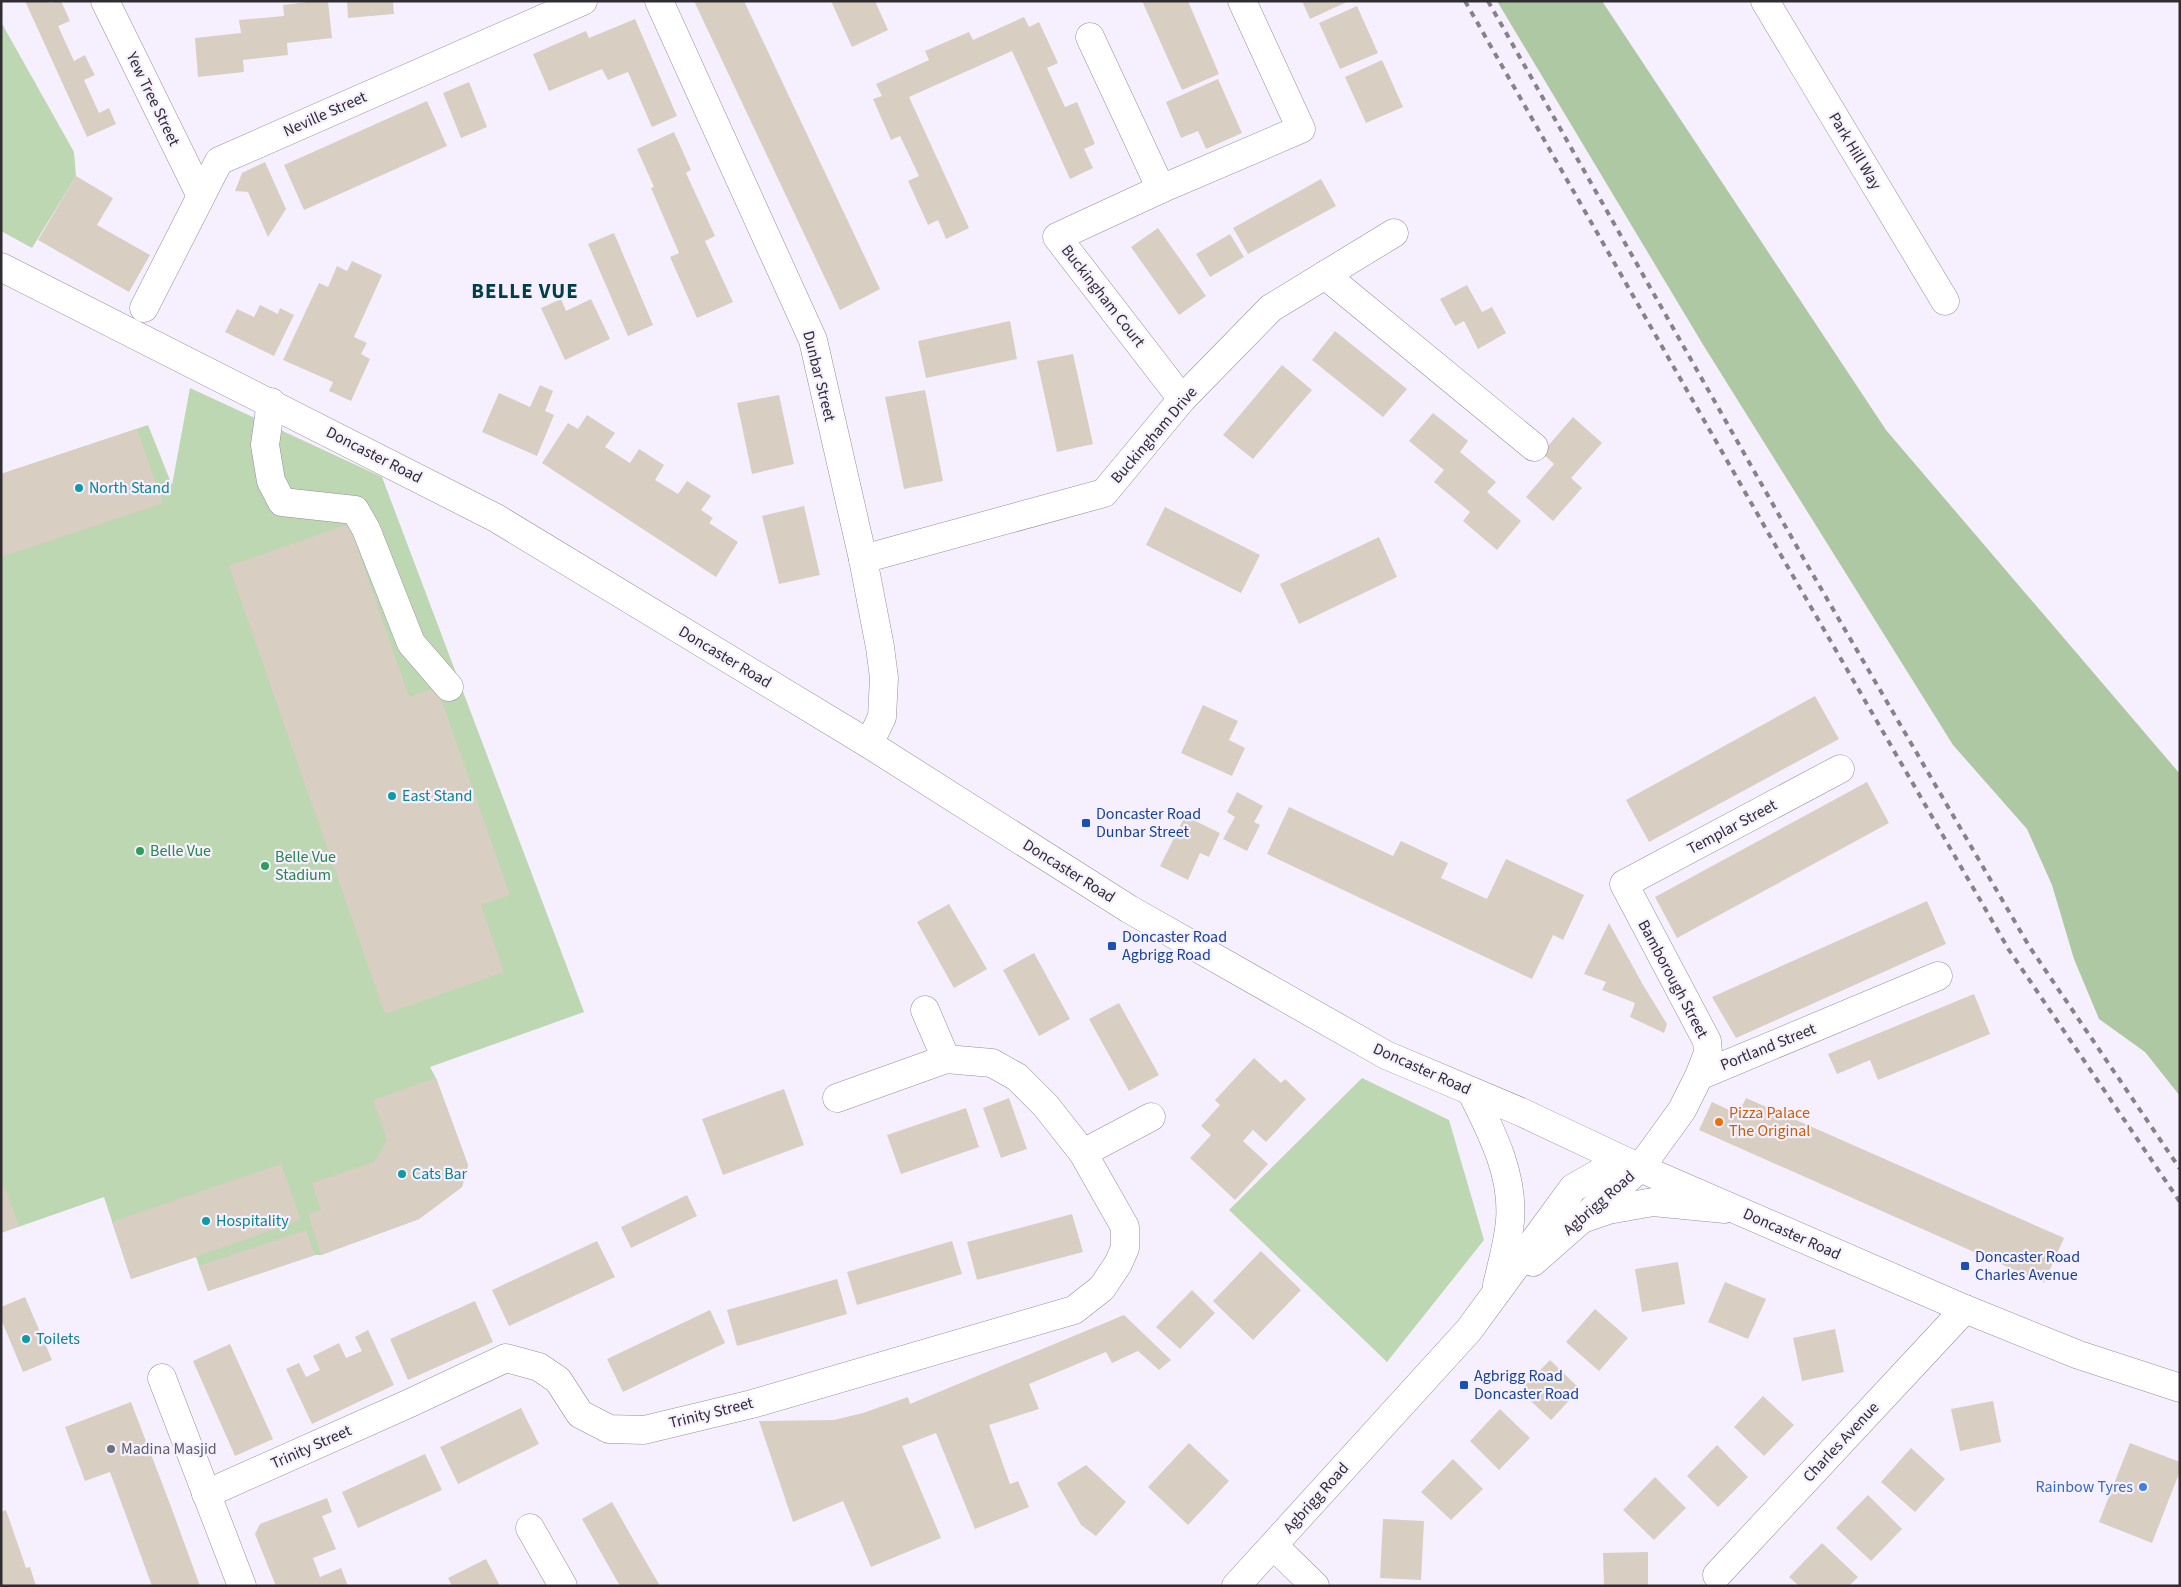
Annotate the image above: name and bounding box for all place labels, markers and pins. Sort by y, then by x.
place label: North Stand [89,477,170,499]
marker: North Stand [73,482,85,494]
place label: East Stand [402,785,472,807]
marker: East Stand [386,790,398,802]
place label: Doncaster Road Dunbar Street [1096,803,1201,843]
marker: Doncaster Road Dunbar Street [1080,817,1092,829]
place label: Belle Vue [150,840,211,862]
marker: Belle Vue [134,845,146,857]
place label: Belle Vue Stadium [275,846,336,886]
marker: Belle Vue Stadium [259,860,271,872]
place label: Doncaster Road Agbrigg Road [1122,926,1227,966]
marker: Doncaster Road Agbrigg Road [1106,940,1118,952]
place label: Pizza Palace The Original [1729,1102,1810,1142]
marker: Pizza Palace The Original [1713,1116,1725,1128]
place label: Cats Bar [412,1163,468,1185]
marker: Cats Bar [396,1168,408,1180]
place label: Hospitality [216,1210,289,1232]
marker: Hospitality [200,1215,212,1227]
place label: Doncaster Road Charles Avenue [1975,1246,2080,1286]
marker: Doncaster Road Charles Avenue [1959,1260,1971,1272]
place label: Toilets [36,1328,80,1350]
marker: Toilets [20,1333,32,1345]
place label: Agbrigg Road Doncaster Road [1474,1365,1579,1405]
marker: Agbrigg Road Doncaster Road [1458,1379,1470,1391]
place label: Madina Masjid [121,1438,217,1460]
marker: Madina Masjid [105,1443,117,1455]
place label: Rainbow Tyres [2035,1476,2133,1498]
marker: Rainbow Tyres [2137,1481,2149,1493]

